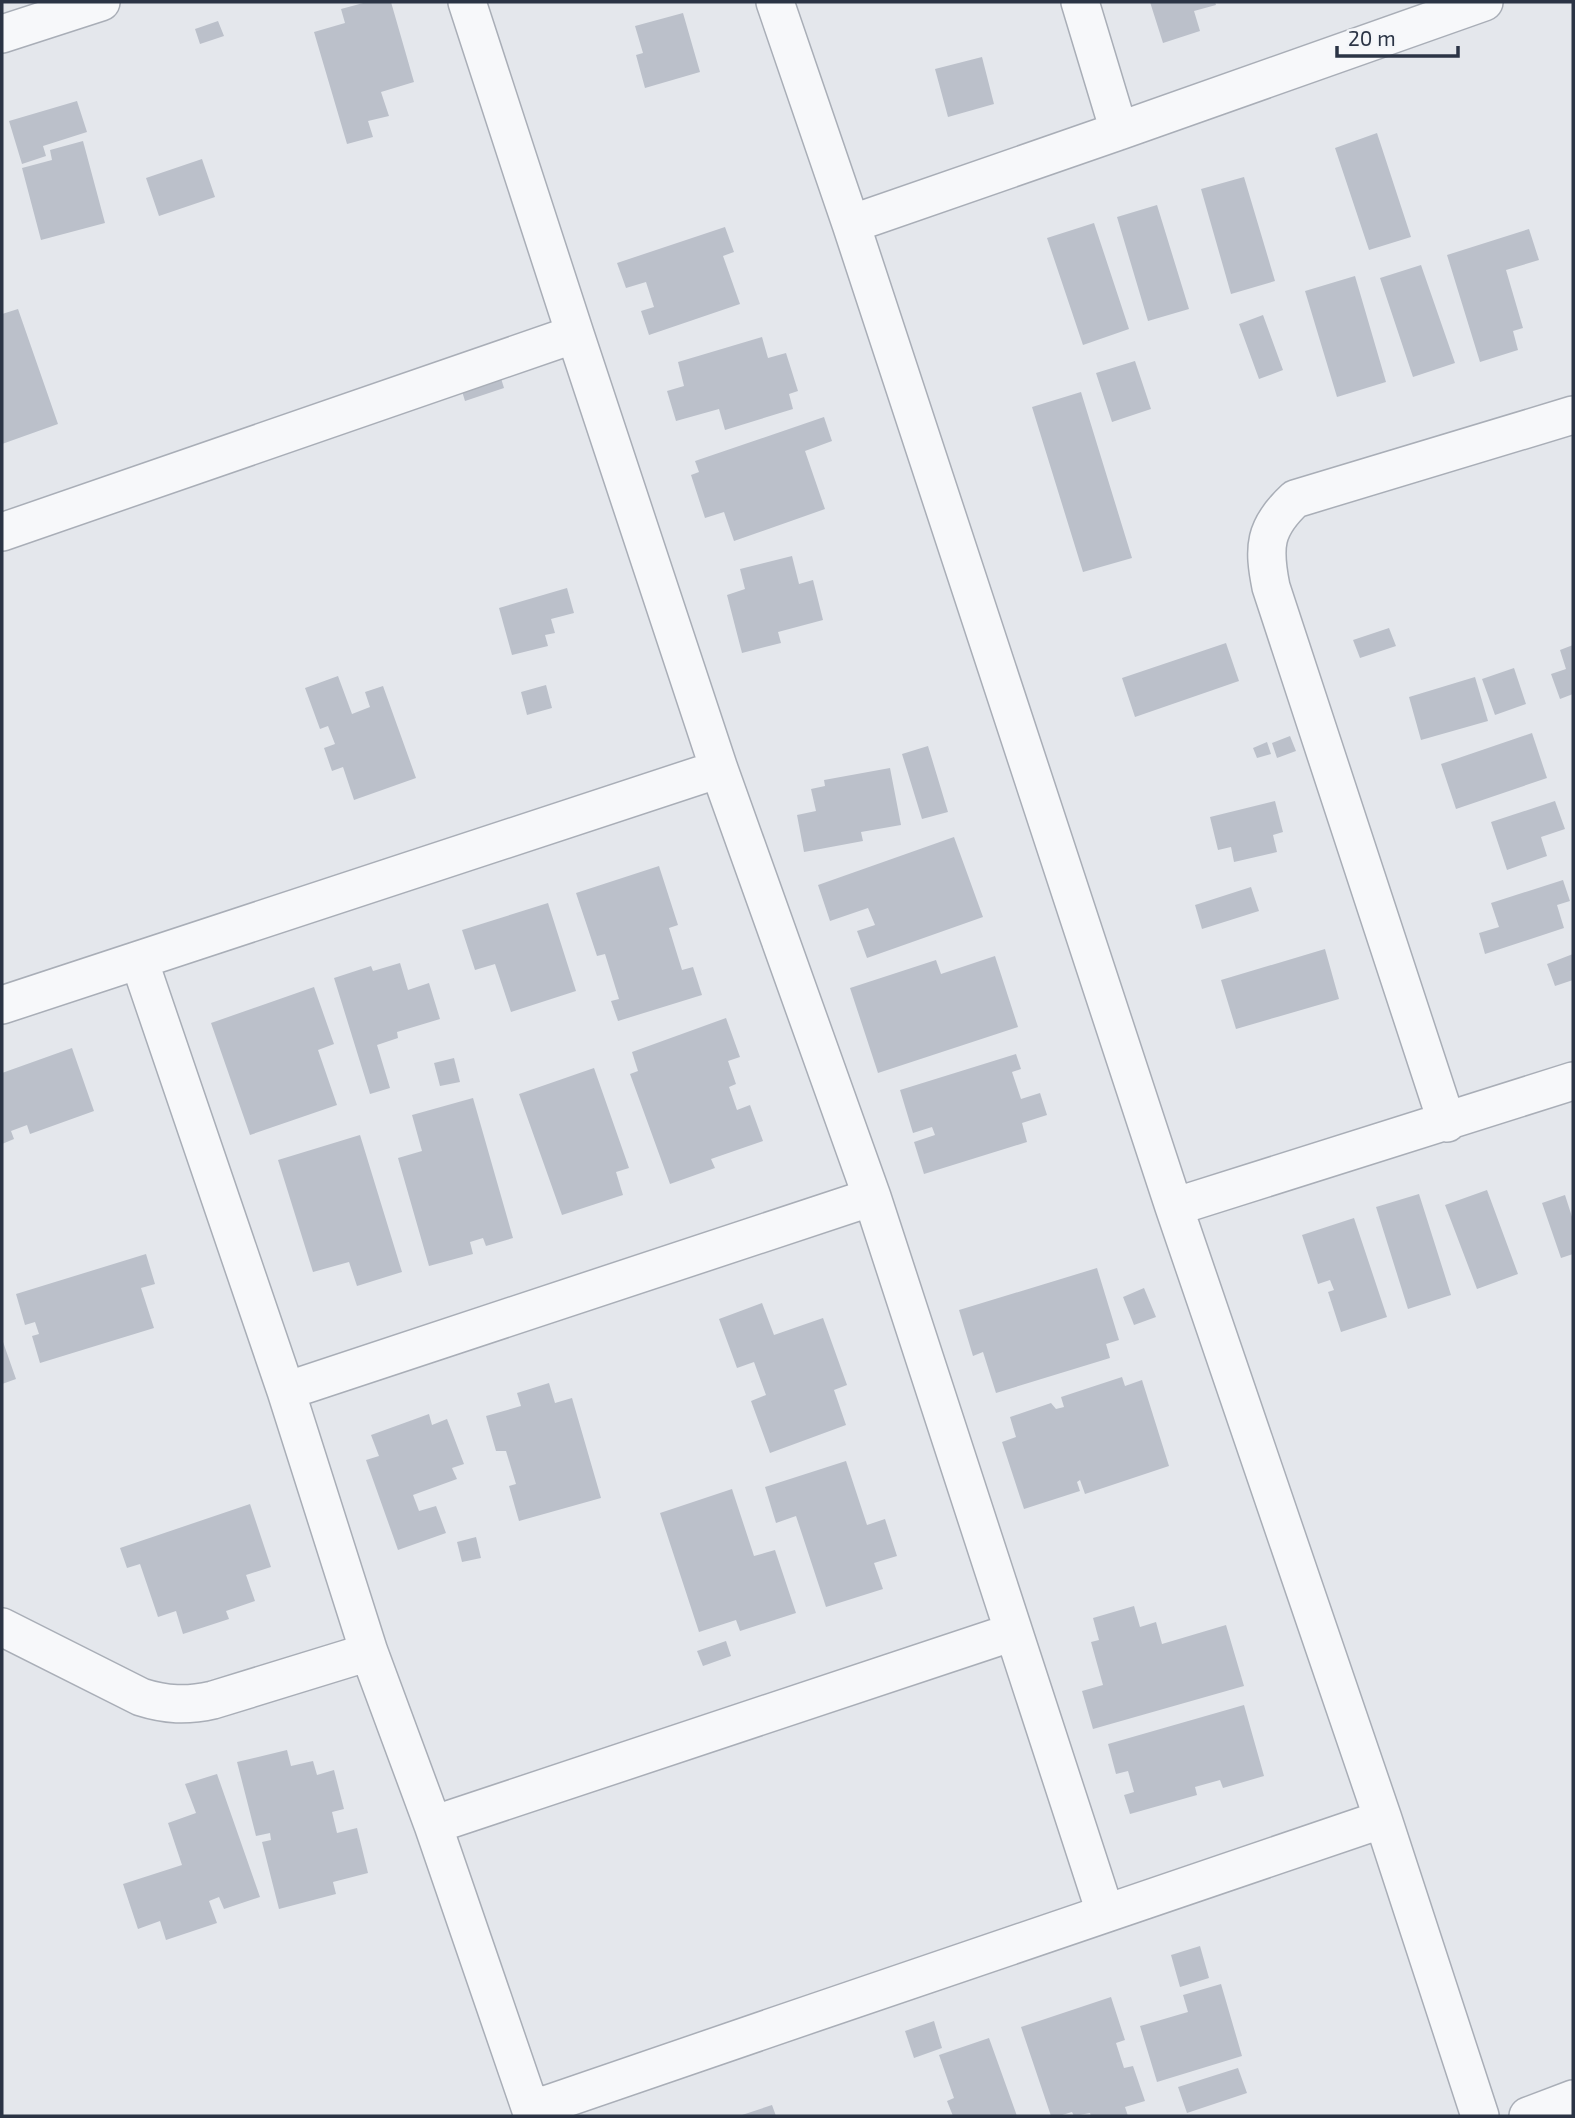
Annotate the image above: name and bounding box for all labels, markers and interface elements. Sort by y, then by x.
scale bar [1337,14,1458,58]
text: 20 m [1348,25,1396,50]

